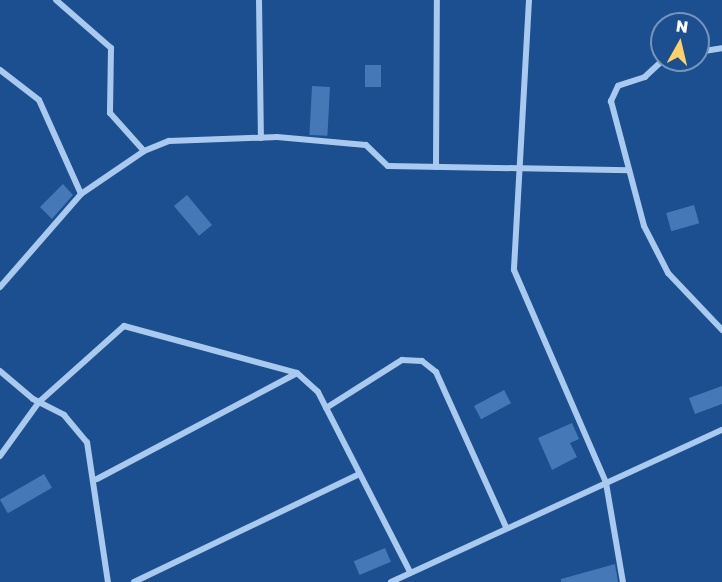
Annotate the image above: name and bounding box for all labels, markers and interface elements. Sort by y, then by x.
north arrow [650,12,710,72]
text: N [675,15,690,37]

